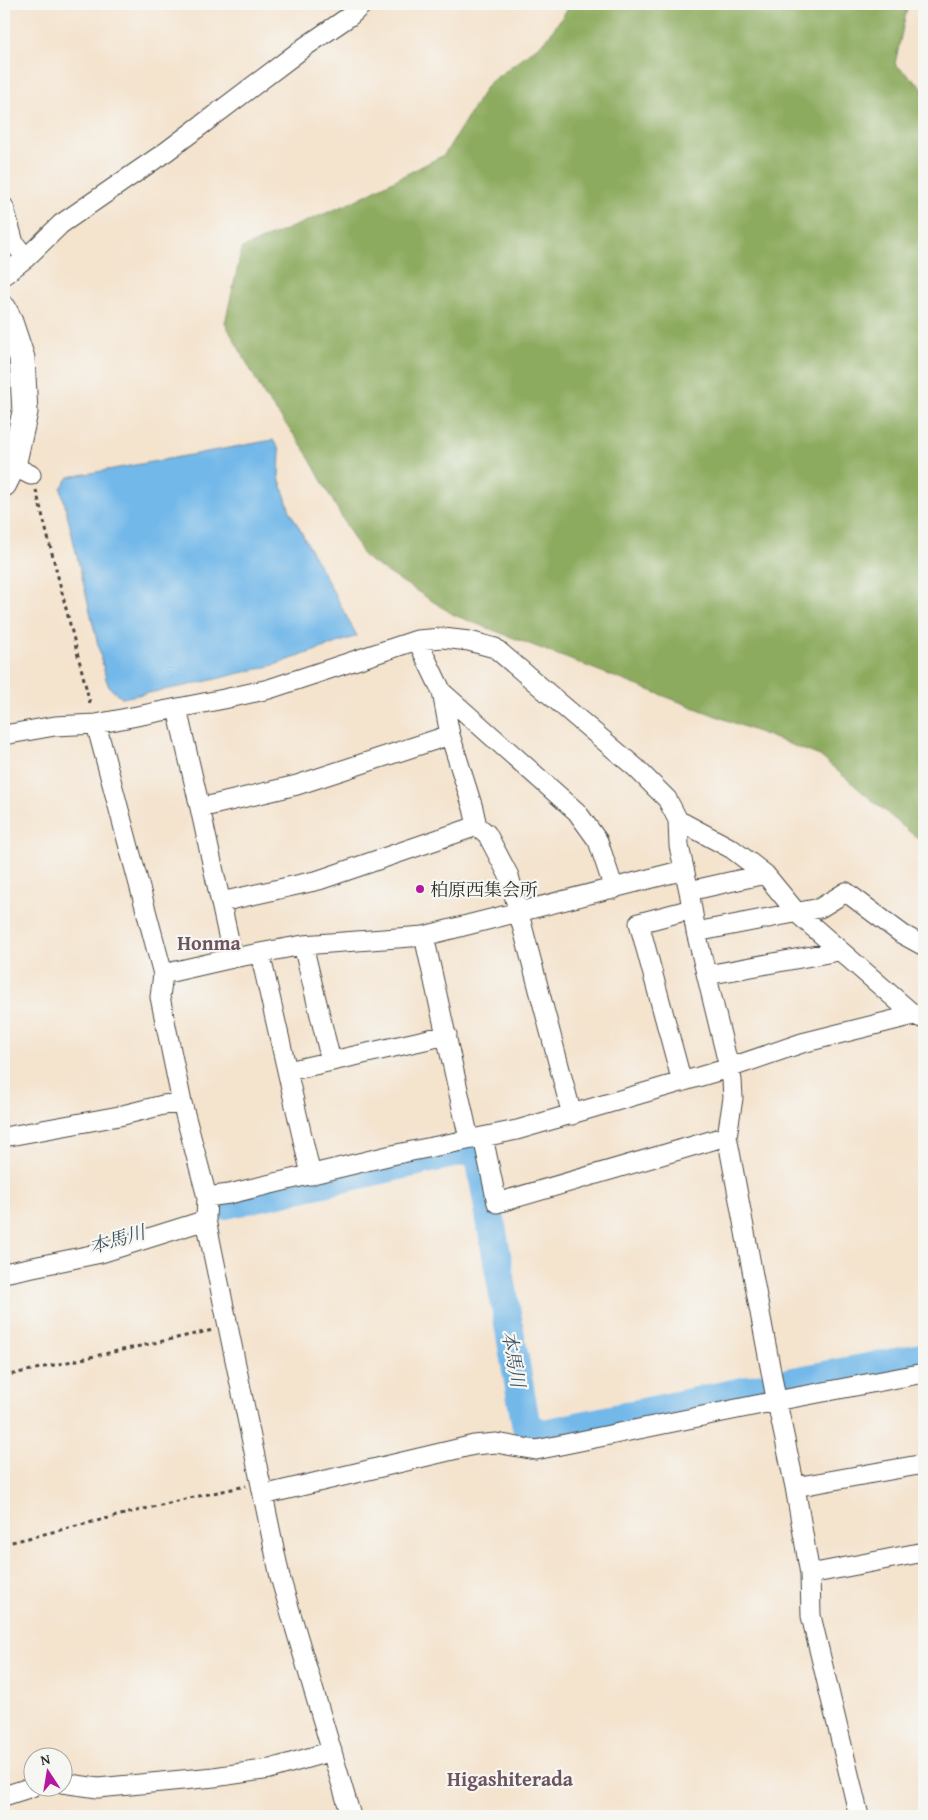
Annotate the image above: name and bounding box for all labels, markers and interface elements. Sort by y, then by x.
place label: 柏原西集会所 [430,876,538,903]
marker: 柏原西集会所 [414,883,426,895]
district label: Honma [177,928,242,957]
water label: 本馬川 [86,1217,150,1260]
water label: 本馬川 [495,1328,533,1391]
north arrow [22,1748,72,1798]
text: N [39,1748,53,1770]
district label: Higashiterada [447,1764,574,1793]

